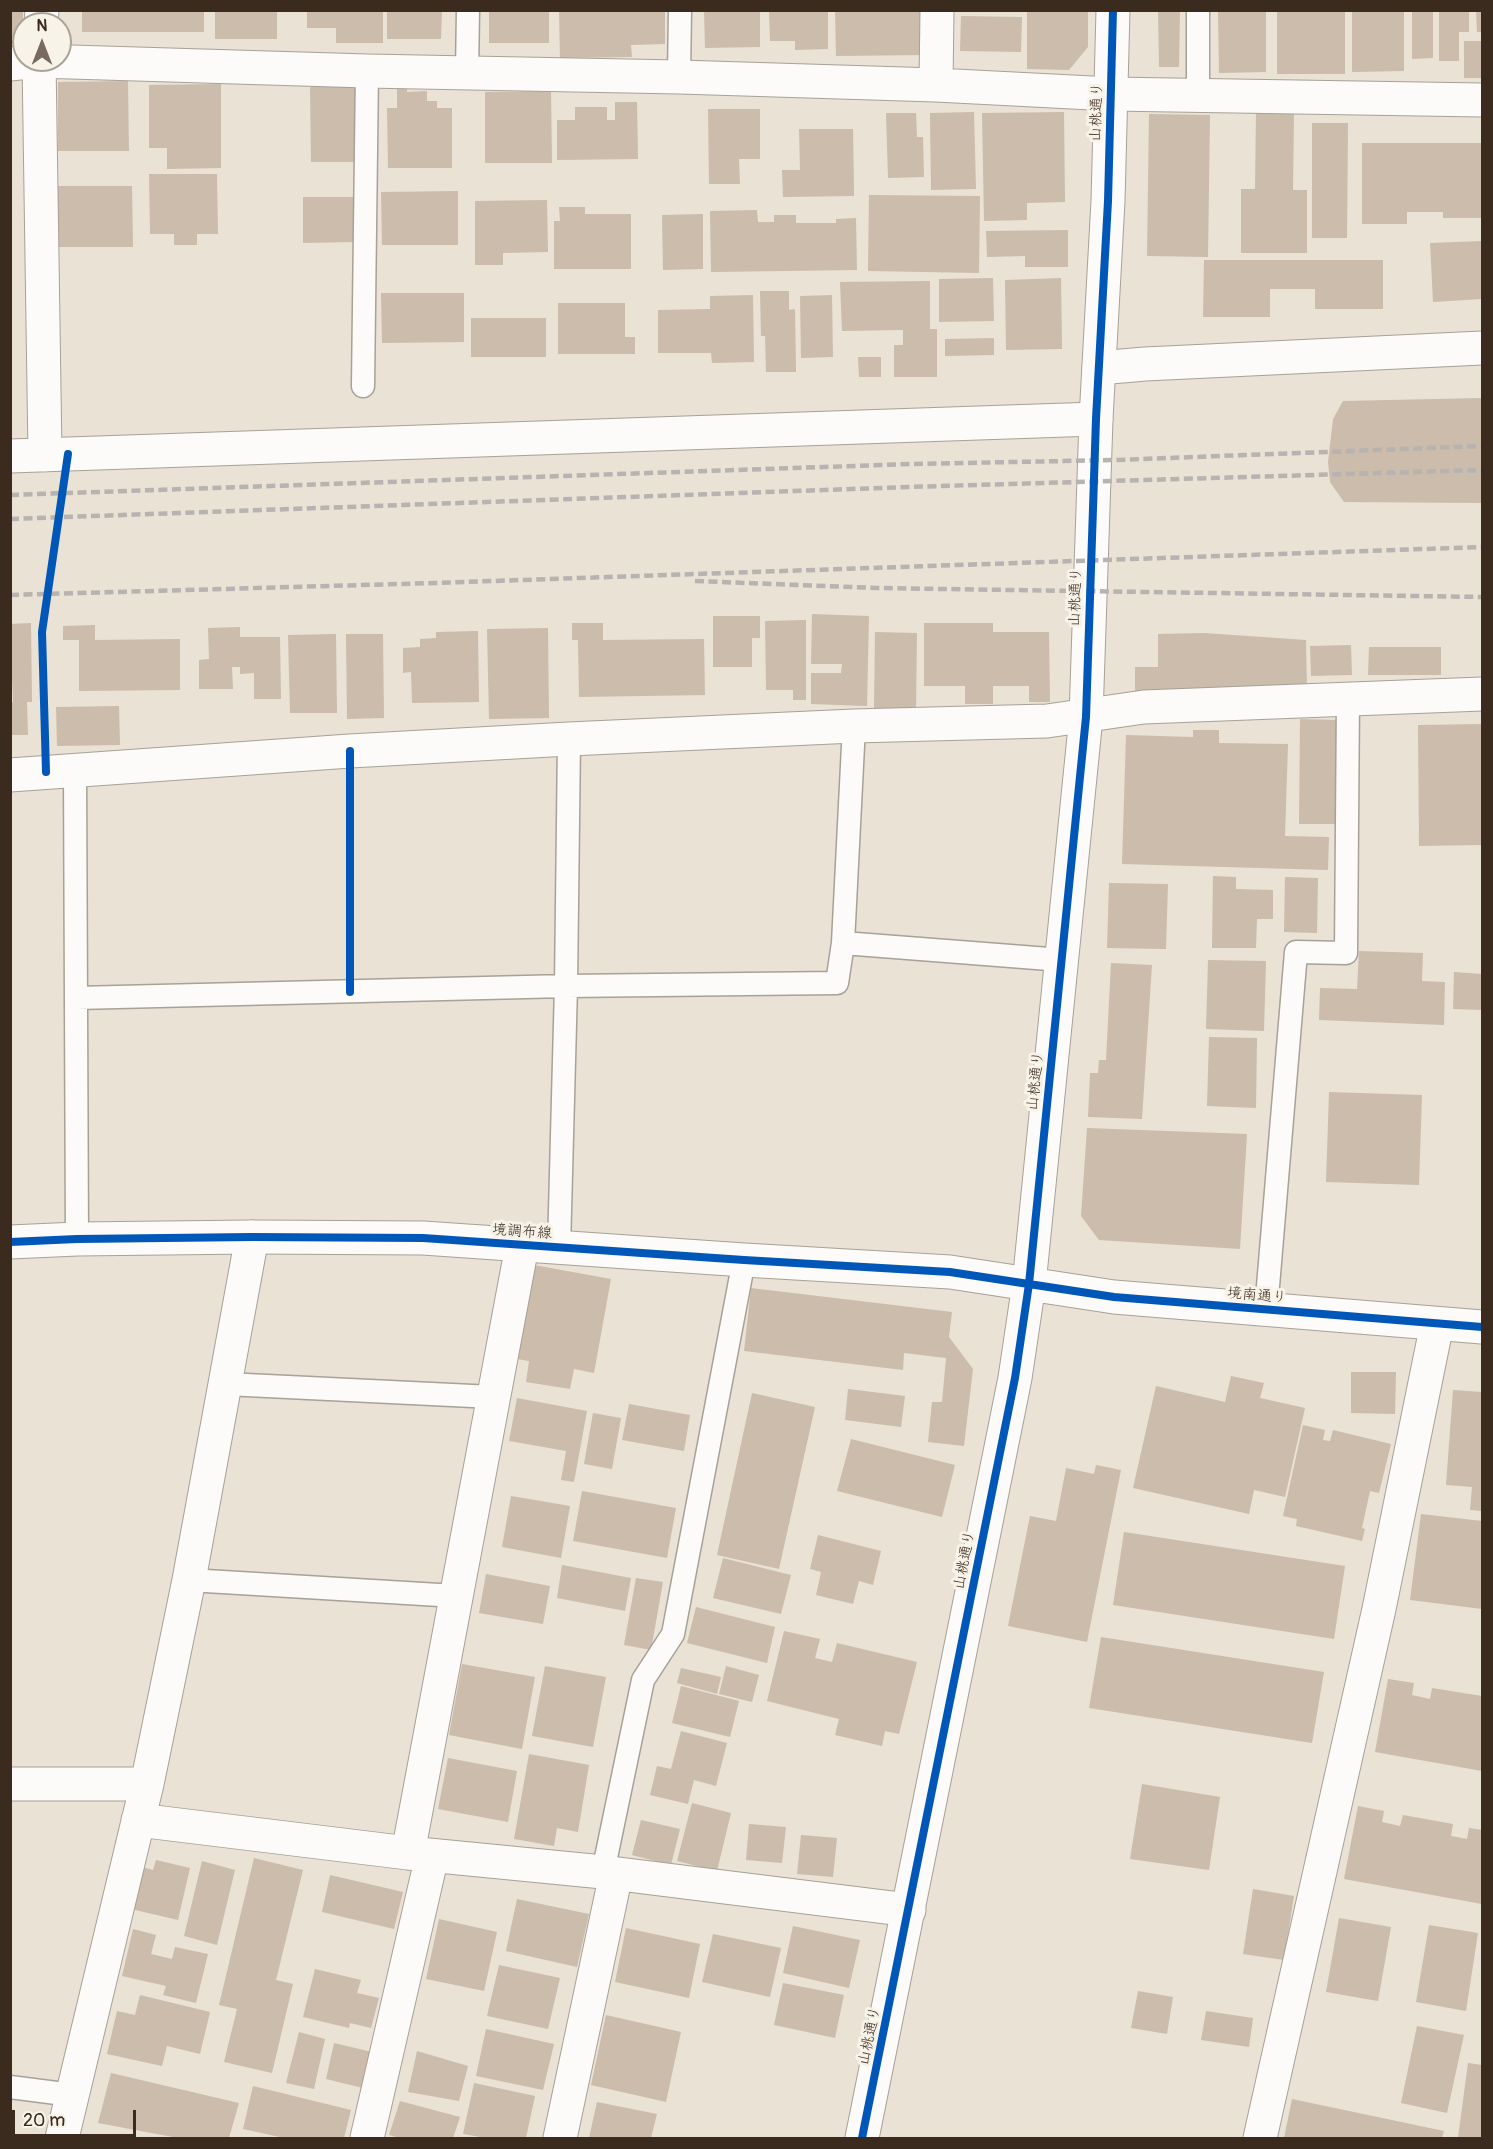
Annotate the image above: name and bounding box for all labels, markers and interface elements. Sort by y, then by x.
north arrow [12,12,72,72]
text: N [37,16,47,36]
street label: 山桃通り [1087,82,1107,142]
street label: 山桃通り [1066,567,1086,627]
street label: 山桃通り [1024,1050,1048,1112]
street label: 境調布線 [491,1221,553,1243]
street label: 境南通り [1226,1284,1288,1308]
street label: 山桃通り [950,1529,980,1591]
street label: 山桃通り [855,2005,885,2067]
scale bar [15,2098,140,2136]
text: 20 m [23,2109,65,2132]

